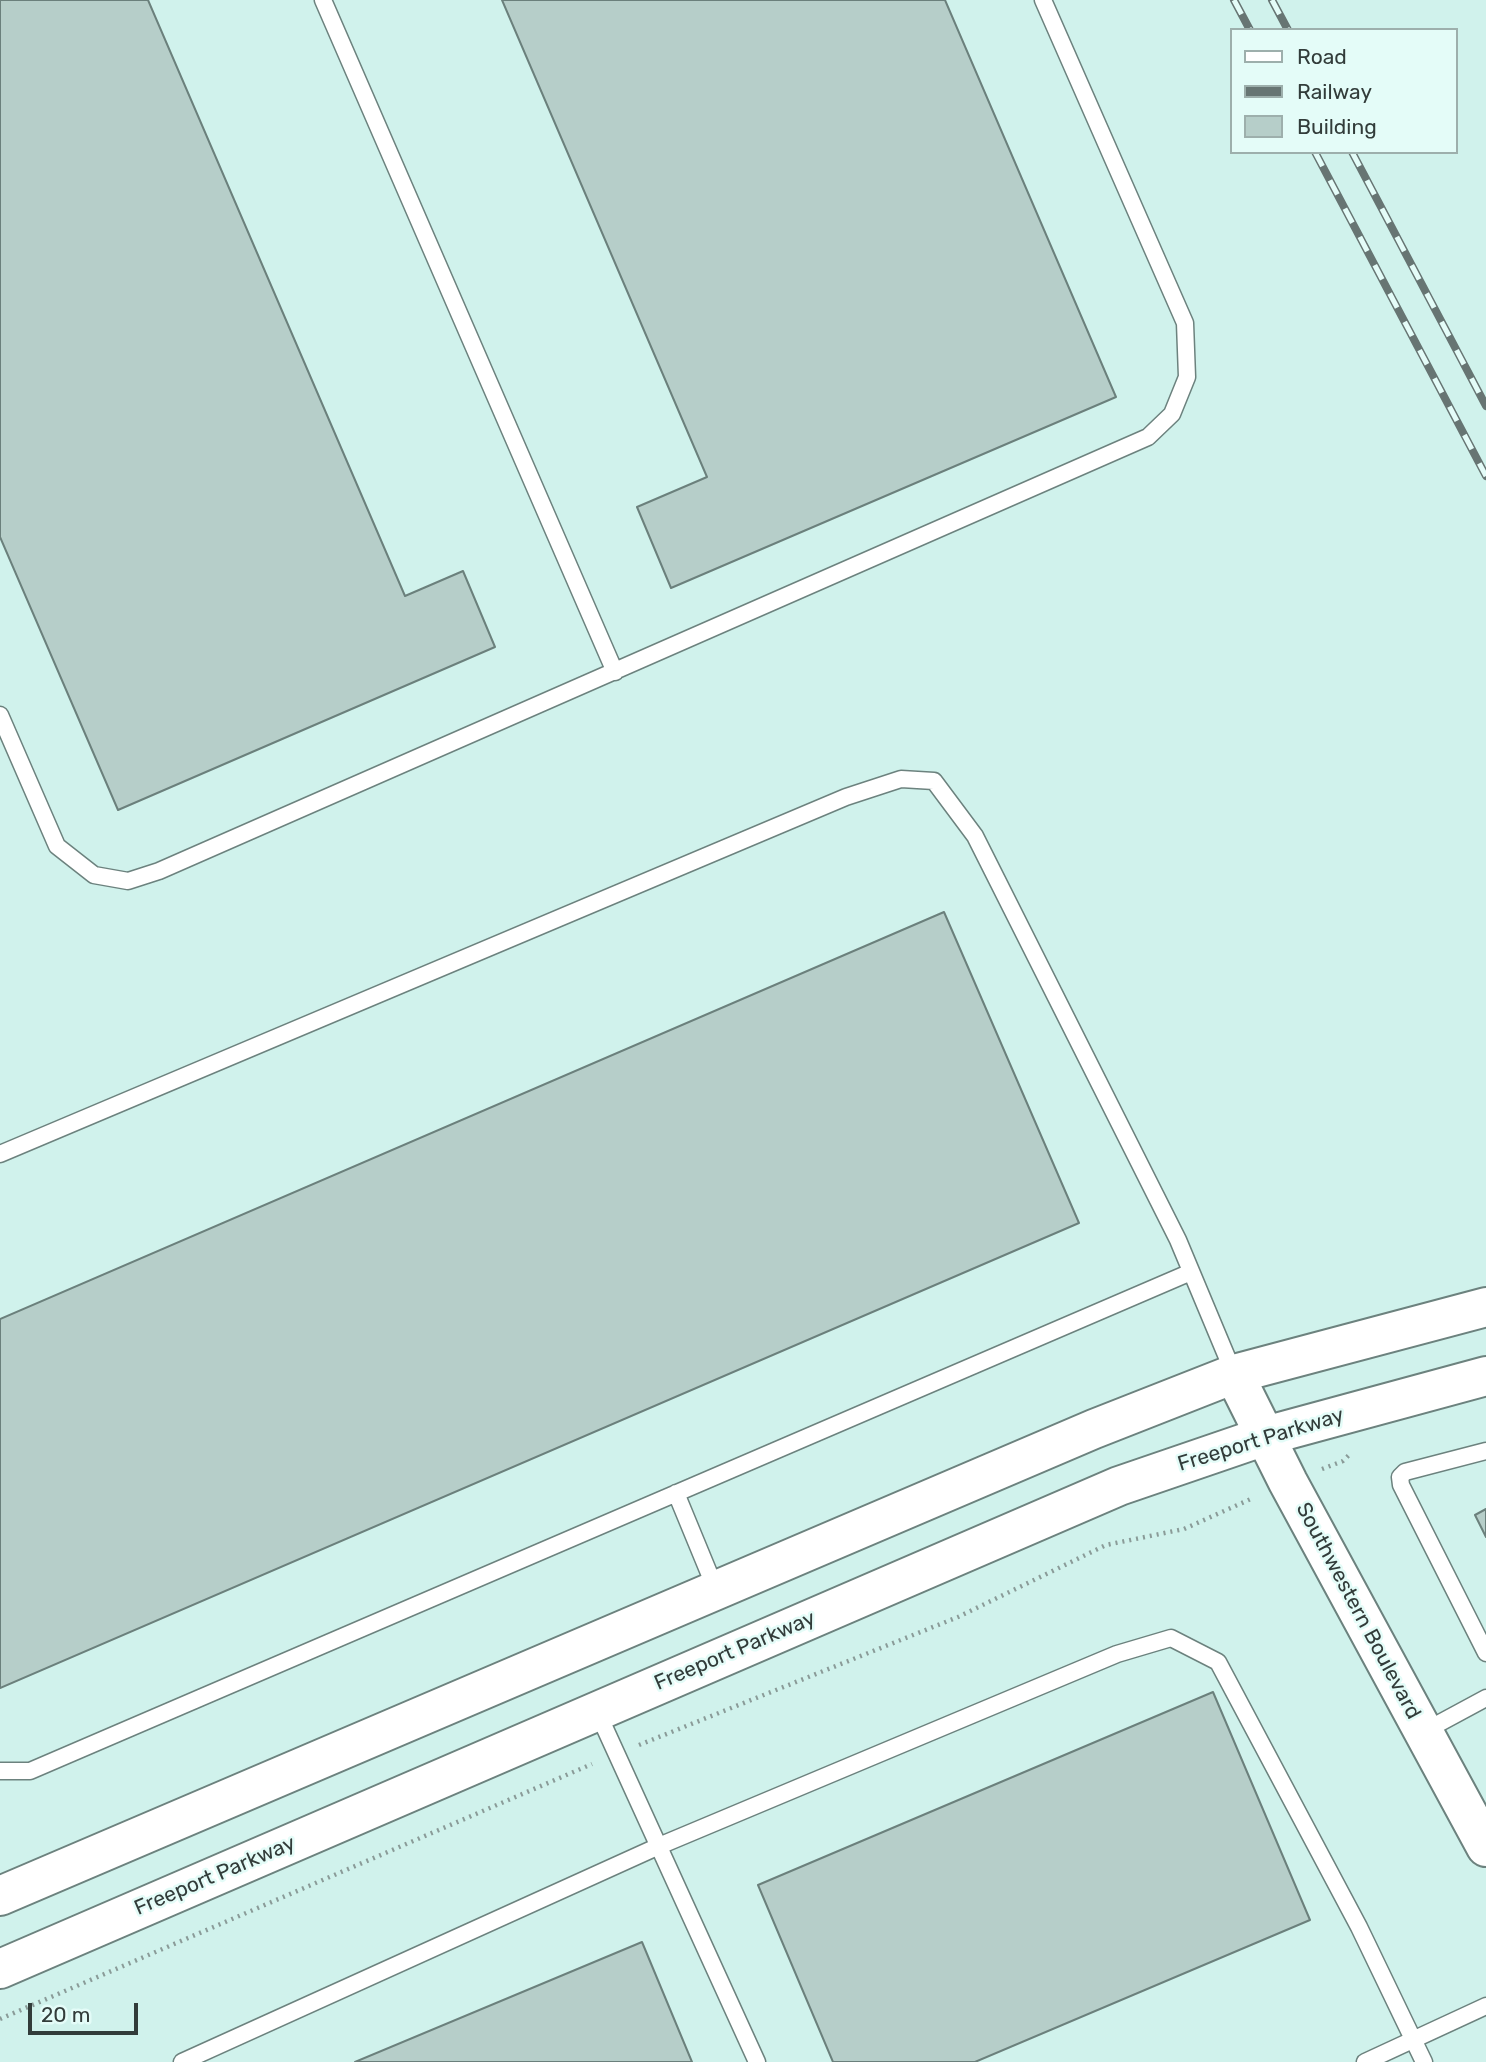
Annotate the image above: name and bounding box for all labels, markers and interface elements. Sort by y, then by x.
legend [1230,28,1458,154]
text: Road [1297,44,1347,69]
text: Railway [1297,79,1372,104]
text: Building [1297,114,1377,139]
street label: Freeport Parkway [1175,1403,1347,1477]
street label: Southwestern Boulevard [1290,1498,1426,1724]
street label: Freeport Parkway [651,1606,819,1696]
street label: Freeport Parkway [131,1831,299,1921]
scale bar [32,1988,142,2032]
text: 20 m [41,2002,90,2027]

